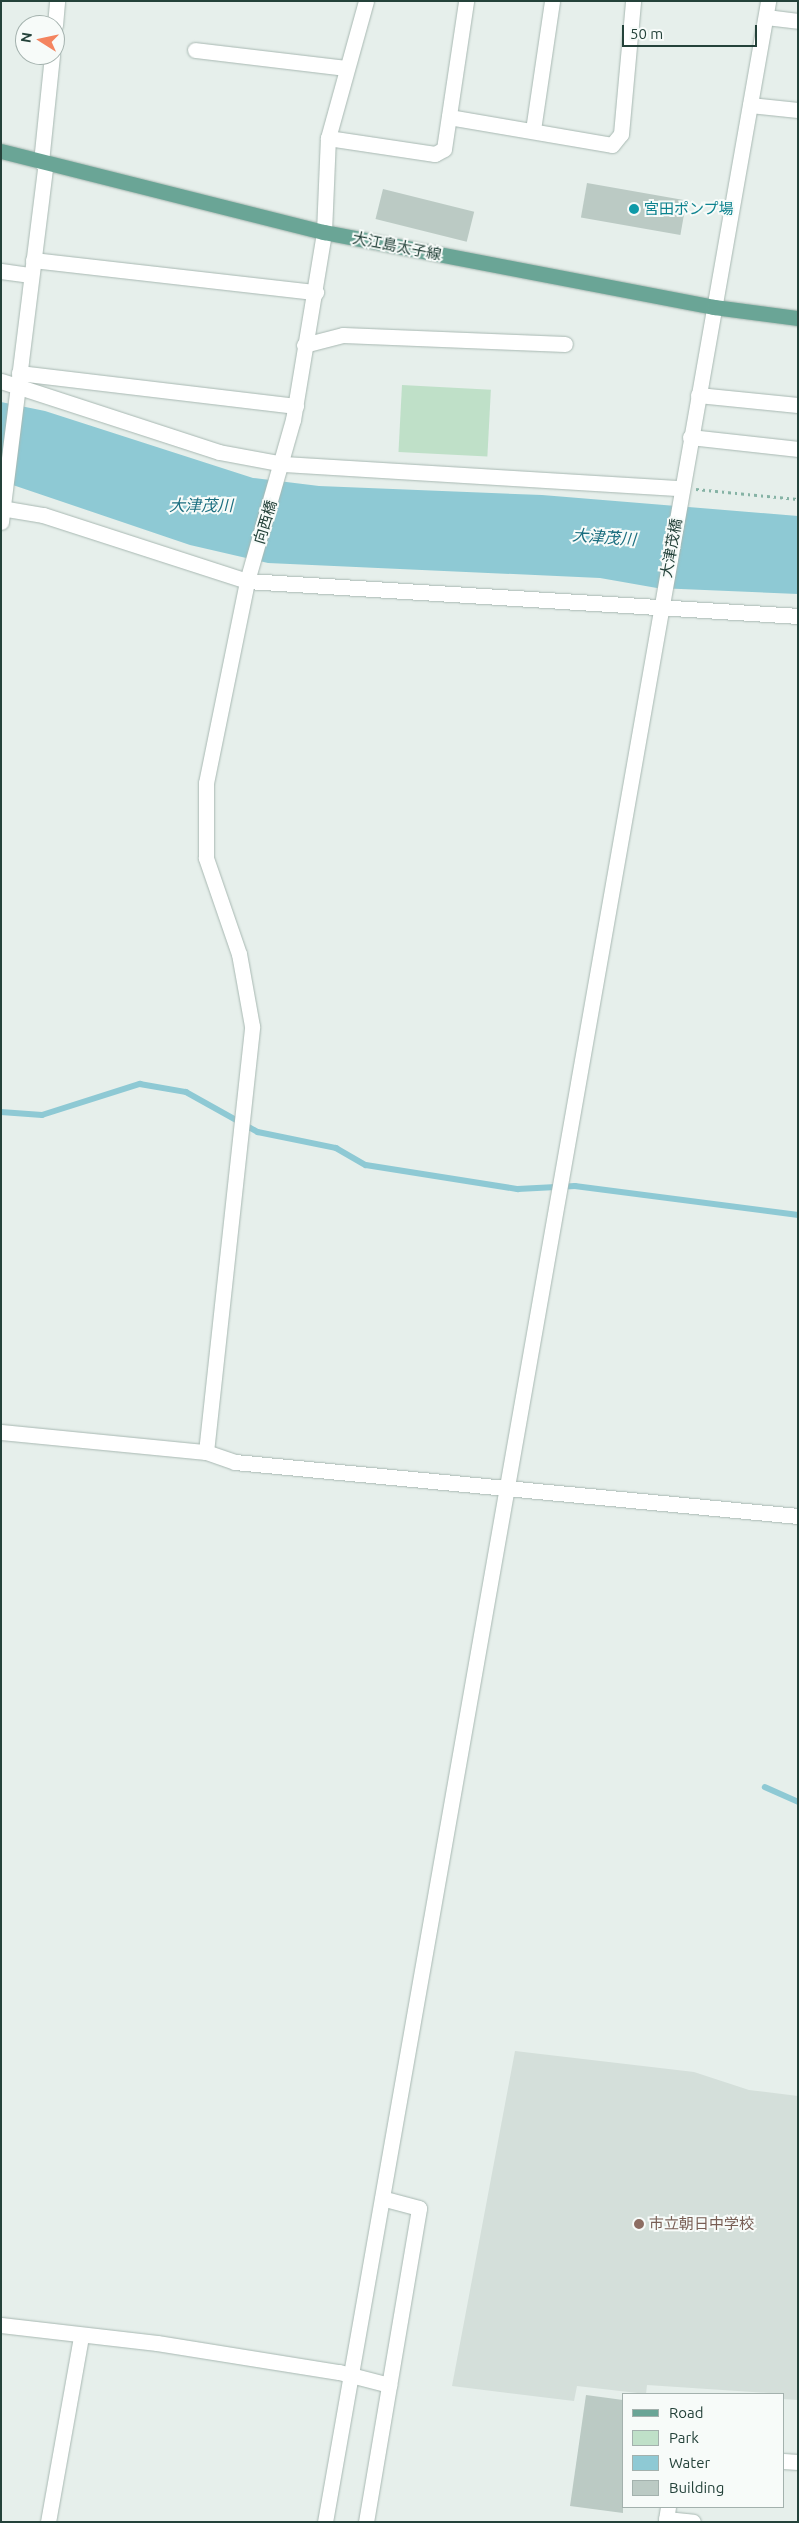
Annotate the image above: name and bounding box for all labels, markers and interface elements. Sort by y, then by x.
north arrow [15,15,65,65]
scale bar [624,15,759,47]
text: 50 m [630,25,663,42]
text: N [17,31,35,44]
place label: 宮田ポンプ場 [644,200,734,218]
marker: 宮田ポンプ場 [628,203,640,215]
street label: 大江島太子線 [351,229,443,263]
water label: 大津茂川 [169,495,233,515]
street label: 向西橋 [250,498,280,546]
street label: 大津茂橋 [657,517,685,579]
water label: 大津茂川 [571,525,637,549]
place label: 市立朝日中学校 [649,2215,754,2233]
marker: 市立朝日中学校 [633,2218,645,2230]
legend [622,2393,784,2508]
text: Road [669,2404,704,2421]
text: Park [669,2429,699,2446]
text: Water [669,2454,710,2471]
text: Building [669,2479,724,2496]

